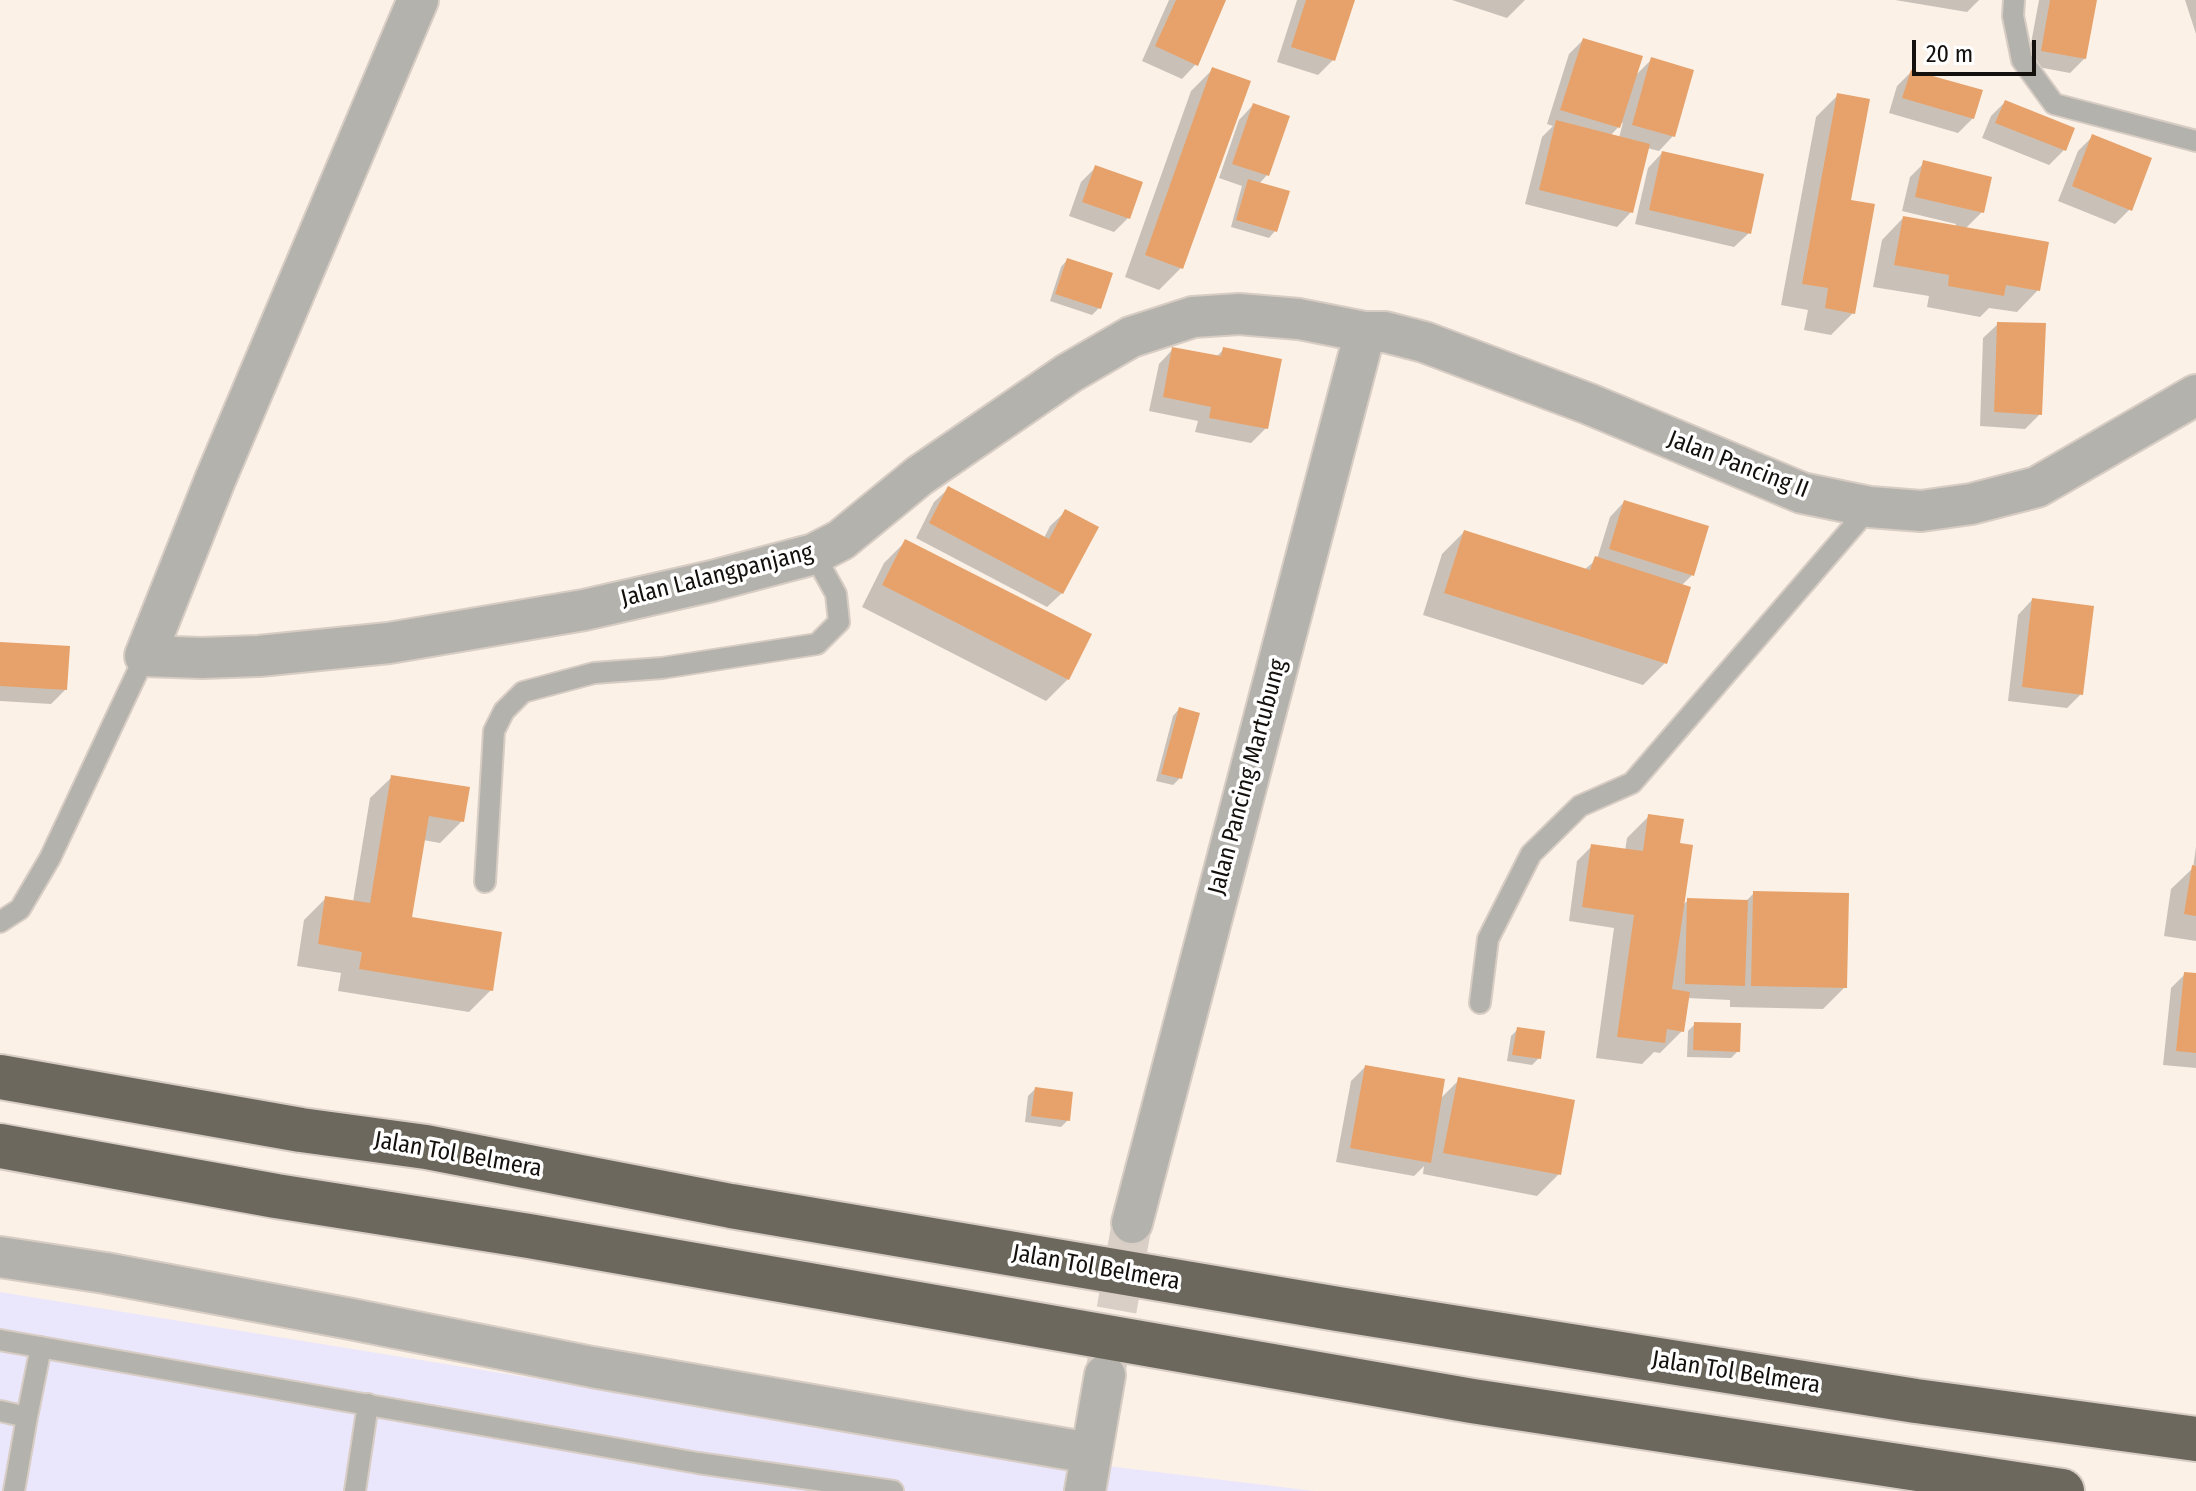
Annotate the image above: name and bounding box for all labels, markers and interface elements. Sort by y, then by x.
scale bar [1916,24,2040,74]
text: 20 m [1926,40,1973,68]
street label: Jalan Pancing II [1664,425,1812,505]
street label: Jalan Lalangpanjang [618,538,816,614]
street label: Jalan Pancing Martubung [1203,656,1293,898]
street label: Jalan Tol Belmera [372,1126,544,1184]
street label: Jalan Tol Belmera [1010,1239,1182,1297]
street label: Jalan Tol Belmera [1650,1345,1822,1401]

